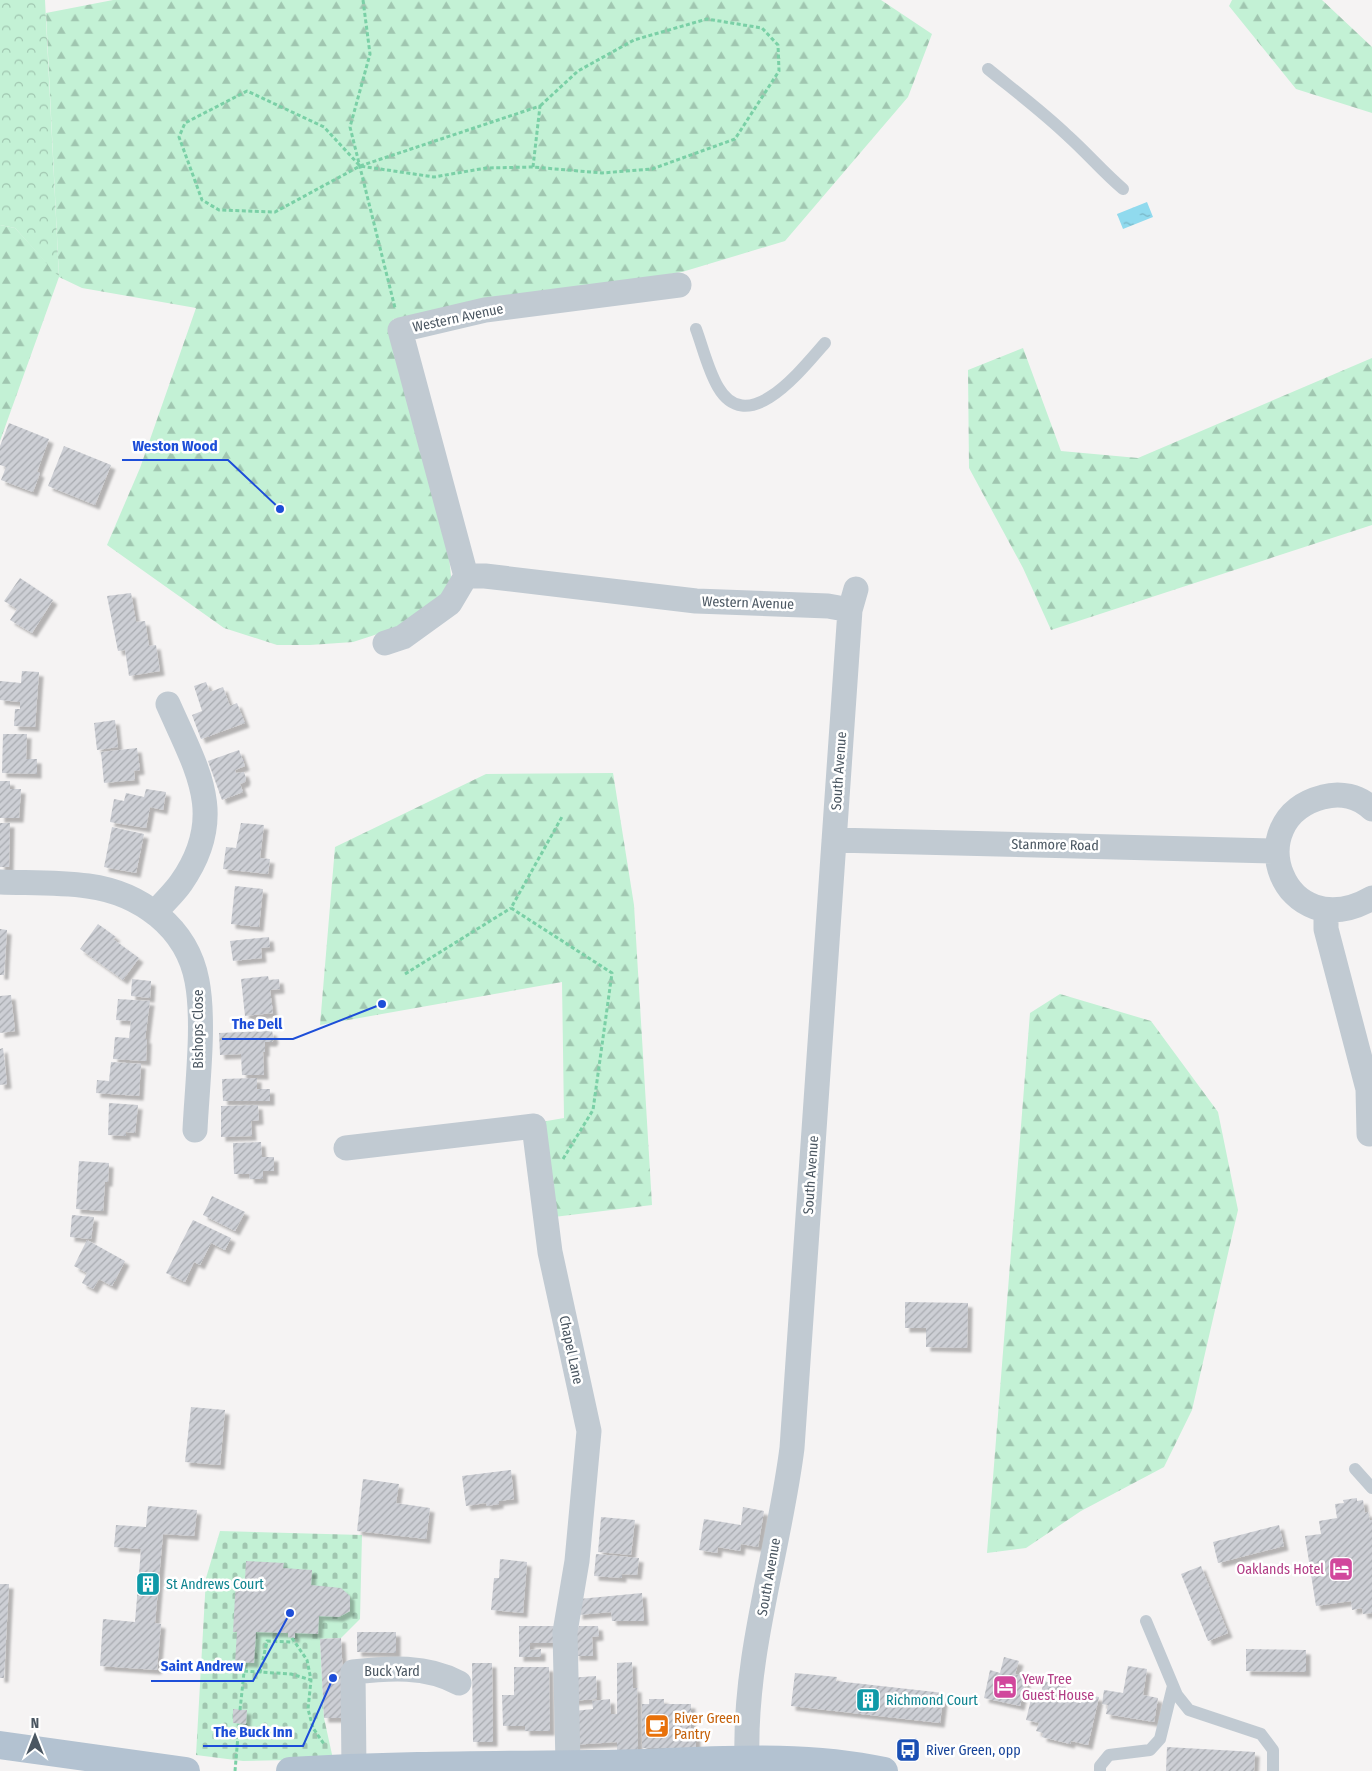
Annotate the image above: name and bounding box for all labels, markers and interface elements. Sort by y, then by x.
street label: Western Avenue [411,300,505,336]
callout: Weston Wood [122,430,228,460]
text: Weston Wood [132,437,218,455]
street label: Western Avenue [702,593,794,613]
street label: South Avenue [828,731,850,811]
street label: Stanmore Road [1011,836,1099,854]
street label: Bishops Close [190,989,207,1069]
callout: The Dell [222,1009,293,1039]
text: The Dell [232,1015,283,1033]
street label: South Avenue [800,1135,822,1215]
street label: Chapel Lane [555,1314,587,1386]
street label: South Avenue [754,1537,784,1617]
hotel icon: Oaklands Hotel [1328,1556,1354,1582]
place label: Oaklands Hotel [1237,1561,1324,1578]
building icon: St Andrews Court [135,1571,161,1597]
place label: St Andrews Court [166,1576,264,1593]
callout: Saint Andrew [151,1651,253,1681]
text: Saint Andrew [161,1657,244,1675]
street label: Buck Yard [364,1663,420,1680]
place label: Yew Tree Guest House [1022,1671,1094,1704]
hotel icon: Yew Tree Guest House [992,1674,1018,1700]
building icon: Richmond Court [855,1687,881,1713]
place label: Richmond Court [886,1692,978,1709]
place label: River Green Pantry [674,1710,740,1743]
north arrow [10,1711,60,1761]
cafe icon: River Green Pantry [644,1713,670,1739]
text: N [31,1715,39,1732]
callout: The Buck Inn [203,1716,303,1746]
text: The Buck Inn [213,1723,293,1741]
bus stop icon: River Green, opp [895,1737,921,1763]
place label: River Green, opp [926,1742,1021,1759]

